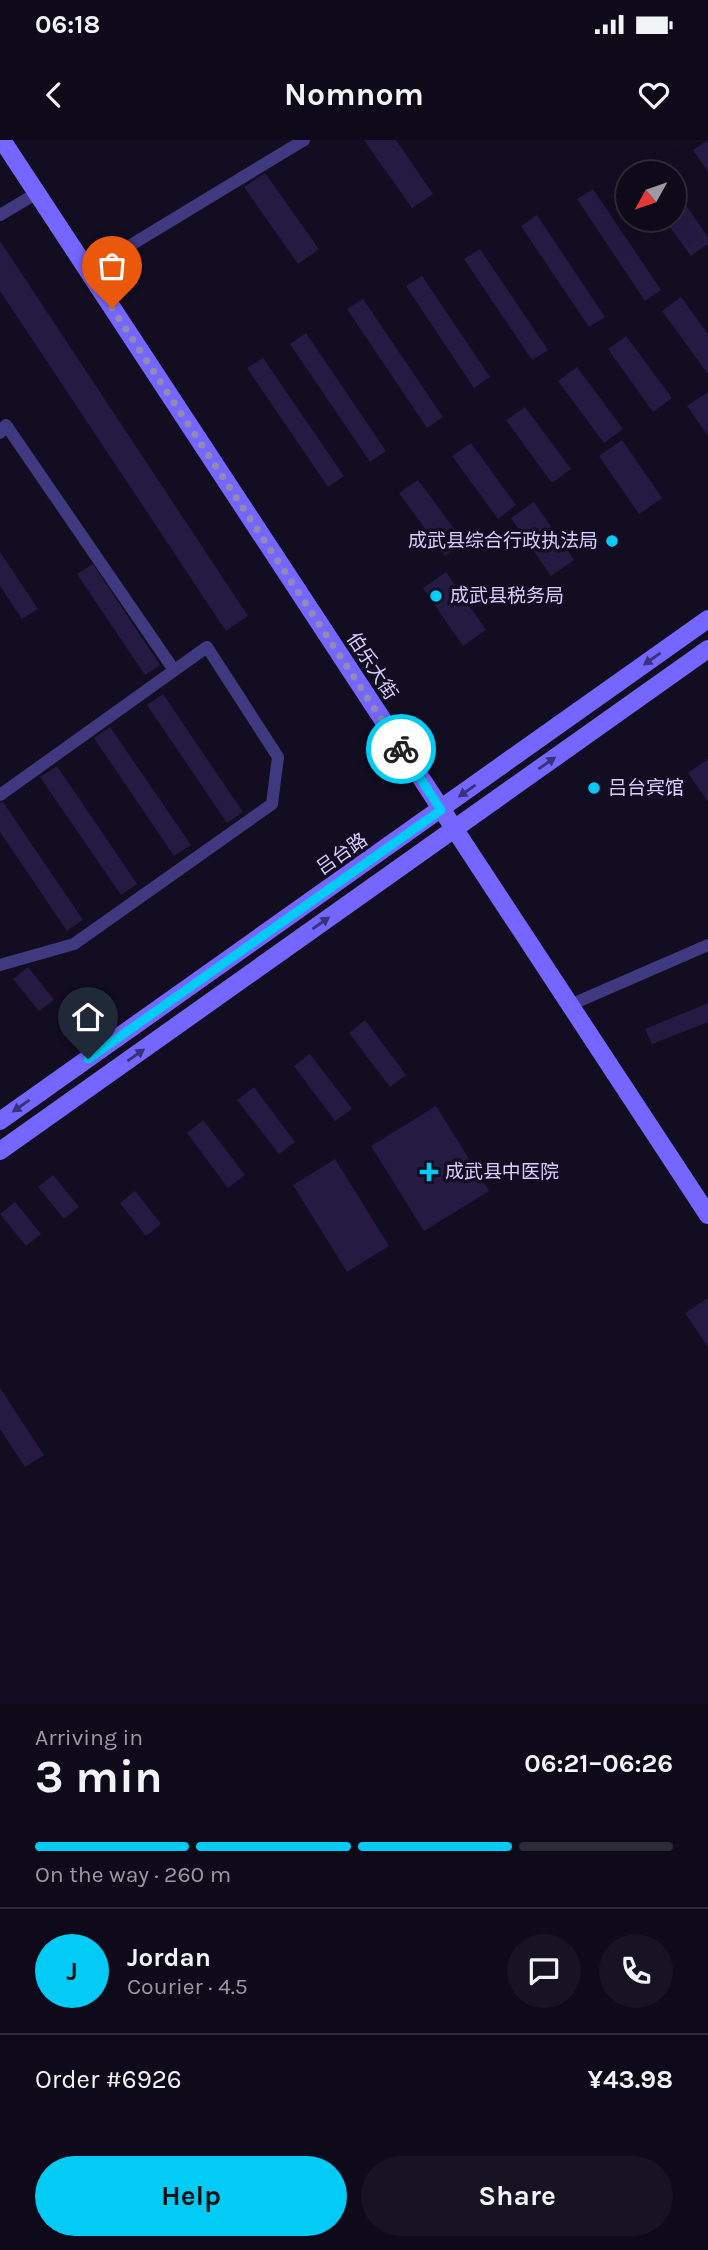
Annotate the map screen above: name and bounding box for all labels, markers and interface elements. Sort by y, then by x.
text: 06:18 [35,9,100,40]
icon: back [35,76,73,114]
text: Nomnom [284,76,424,113]
icon: heart [635,76,673,114]
north arrow [616,161,686,231]
map controls [616,161,686,231]
pin [82,236,142,308]
icon: bag [93,247,131,285]
place label: 成武县综合行政执法局 [408,530,598,552]
marker: 成武县综合行政执法局 [604,533,620,549]
place label: 成武县税务局 [450,585,564,607]
marker: 成武县税务局 [428,588,444,604]
street label: 伯乐大街 [342,628,402,704]
one-way arrow [643,652,661,666]
courier [366,714,436,784]
icon: bike [382,730,420,768]
one-way arrow [538,756,556,770]
place label: 吕台宾馆 [608,777,684,799]
marker: 吕台宾馆 [586,780,602,796]
one-way arrow [458,784,476,798]
street label: 吕台路 [312,829,372,879]
one-way arrow [312,916,330,930]
pin [58,987,118,1059]
icon: home [69,998,107,1036]
one-way arrow [127,1048,145,1062]
one-way arrow [12,1099,30,1113]
place label: 成武县中医院 [445,1161,559,1183]
marker: 成武县中医院 [419,1162,439,1182]
text: Arriving in [35,1724,143,1751]
text: 06:21–06:26 [524,1748,673,1779]
text: 3 min [35,1750,163,1804]
text: On the way · 260 m [35,1861,231,1888]
button: chat [507,1934,581,2008]
button: phone [599,1934,673,2008]
text: Jordan [127,1942,211,1973]
text: J [66,1956,78,1987]
text: Courier · 4.5 [127,1973,248,2000]
text: Order #6926 [35,2064,182,2095]
text: ¥43.98 [588,2064,673,2095]
button: Help [35,2156,347,2236]
button: Share [361,2156,673,2236]

